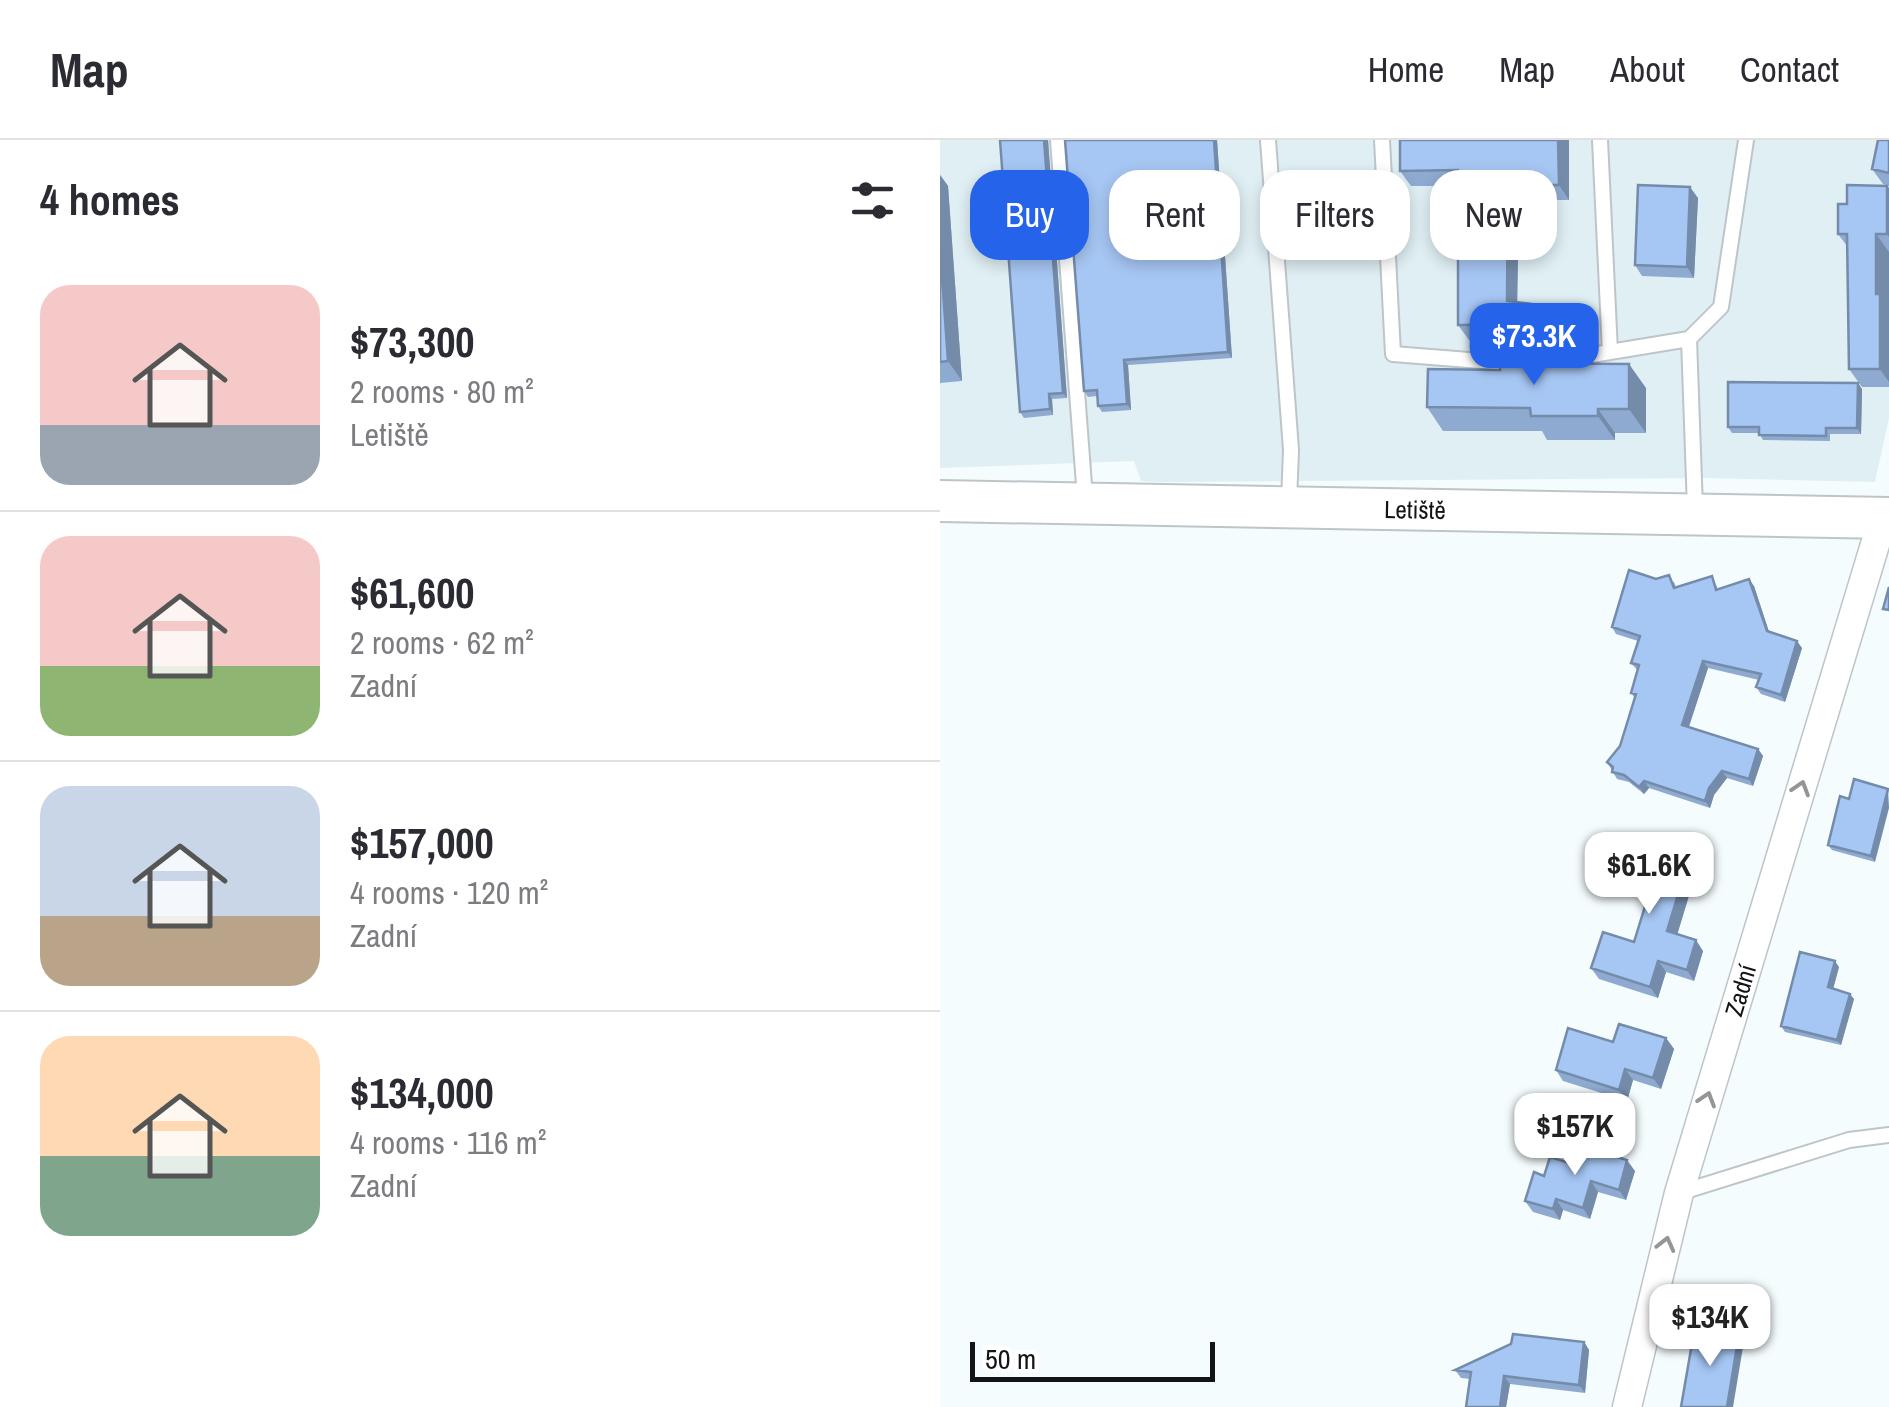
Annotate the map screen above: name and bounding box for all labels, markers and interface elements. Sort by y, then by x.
text: Map [50,37,129,102]
text: Home [1368,46,1444,93]
text: Map [1499,46,1555,93]
text: About [1610,46,1685,93]
text: Contact [1740,46,1839,93]
chip: Buy [970,170,1089,260]
chip: Rent [1109,170,1240,260]
chip: Filters [1260,170,1410,260]
chip: New [1430,170,1557,260]
text: 4 homes [40,172,180,228]
icon: filters [845,173,900,228]
pin: $73.3K [1453,303,1615,388]
text: $73,300 [350,314,475,370]
text: $73.3K [1492,314,1576,357]
icon: home [120,325,240,445]
text: 2 rooms · 80 m² [350,370,534,413]
text: Letiště [350,413,429,456]
street label: Letiště [1384,492,1446,527]
text: $61,600 [350,565,475,621]
icon: home [120,576,240,696]
text: 2 rooms · 62 m² [350,621,534,664]
text: Zadní [350,664,417,707]
one-way arrow [1790,781,1810,798]
text: $157,000 [350,815,494,871]
icon: home [120,826,240,946]
pin: $61.6K [1568,832,1730,917]
text: $61.6K [1607,843,1691,886]
text: 4 rooms · 120 m² [350,871,548,914]
text: Zadní [350,914,417,957]
street label: Zadní [1716,960,1764,1020]
text: $134,000 [350,1065,494,1121]
icon: home [120,1076,240,1196]
one-way arrow [1695,1092,1716,1109]
pin: $157K [1505,1093,1645,1178]
text: $157K [1536,1104,1614,1147]
text: 4 rooms · 116 m² [350,1121,546,1164]
text: Zadní [350,1164,417,1207]
one-way arrow [1654,1236,1675,1253]
pin: $134K [1640,1284,1780,1369]
text: $134K [1671,1295,1749,1338]
scale bar [970,1337,1215,1382]
text: 50 m [985,1340,1036,1378]

